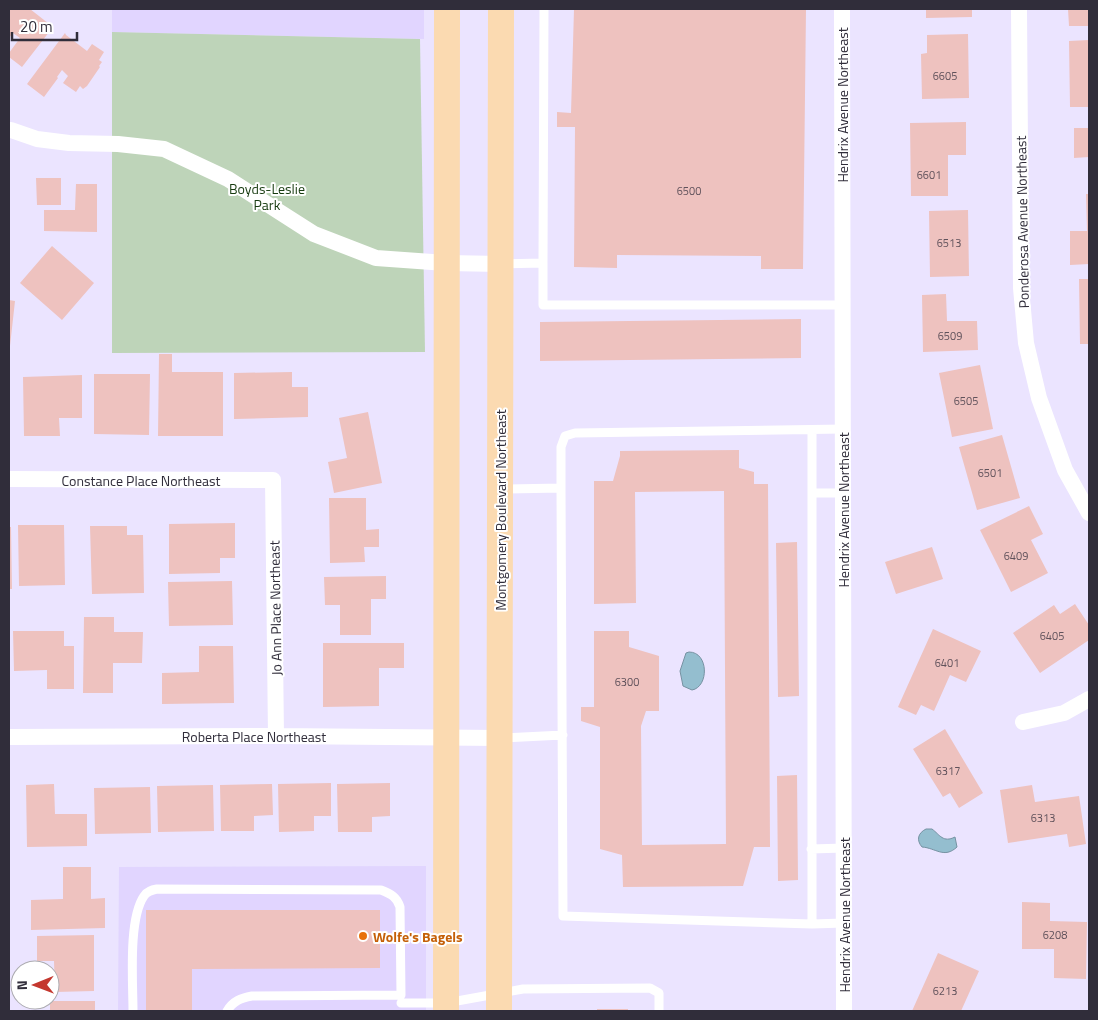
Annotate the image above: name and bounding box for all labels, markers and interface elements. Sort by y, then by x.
scale bar [12,10,78,42]
text: 20 m [20,15,53,38]
street label: Hendrix Avenue Northeast [832,27,853,183]
house number: 6605 [933,68,957,84]
street label: Ponderosa Avenue Northeast [1010,135,1034,309]
house number: 6601 [917,167,941,183]
park label: Boyds-Leslie Park [229,178,305,215]
house number: 6500 [677,183,701,199]
house number: 6513 [937,235,961,251]
house number: 6509 [938,328,962,344]
house number: 6505 [954,393,978,409]
street label: Montgomery Boulevard Northeast [490,409,511,611]
street label: Hendrix Avenue Northeast [833,432,854,588]
house number: 6501 [978,465,1002,481]
street label: Constance Place Northeast [62,470,220,491]
street label: Jo Ann Place Northeast [263,540,287,676]
house number: 6409 [1004,548,1028,564]
house number: 6405 [1040,628,1064,644]
house number: 6401 [935,655,959,671]
house number: 6300 [615,674,639,690]
street label: Roberta Place Northeast [182,726,326,747]
house number: 6317 [936,763,960,779]
house number: 6313 [1031,810,1055,826]
street label: Hendrix Avenue Northeast [834,837,855,993]
place label: Wolfe's Bagels [373,926,463,947]
house number: 6208 [1043,927,1067,943]
marker: Wolfe's Bagels [357,930,369,942]
north arrow [10,960,60,1010]
text: N [11,980,32,990]
house number: 6213 [933,983,957,999]

